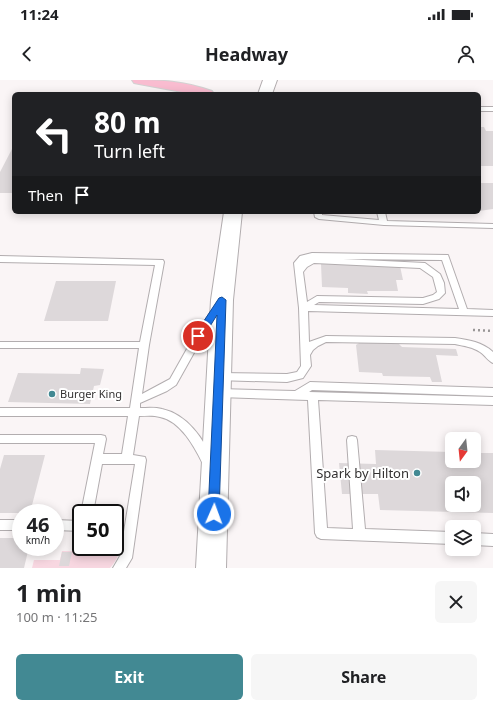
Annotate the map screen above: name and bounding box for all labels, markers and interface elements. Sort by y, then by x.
text: 11:24 [20,4,59,24]
text: Headway [205,42,288,66]
icon: back [16,43,38,65]
icon: person [455,43,477,65]
text: 80 m [94,103,161,141]
icon: left [28,108,80,160]
text: Turn left [94,139,165,163]
icon: arrive [71,184,93,206]
text: Then [28,185,63,205]
pin [181,319,215,353]
icon: arrive [187,325,209,347]
place label: Burger King [60,386,122,401]
marker: Burger King [47,389,57,399]
north arrow [445,432,481,468]
map controls [445,432,481,556]
place label: Spark by Hilton [316,464,409,482]
marker: Spark by Hilton [412,468,422,478]
button: sound [445,476,481,512]
position arrow [193,493,235,535]
speed limit sign: 50 [72,504,124,556]
text: 46 [27,511,49,538]
button: layers [445,520,481,556]
text: km/h [26,533,50,547]
text: 1 min [16,576,82,609]
button: close [435,581,477,623]
text: 100 m · 11:25 [16,608,97,626]
button: Exit [16,654,243,700]
button: Share [251,654,477,700]

